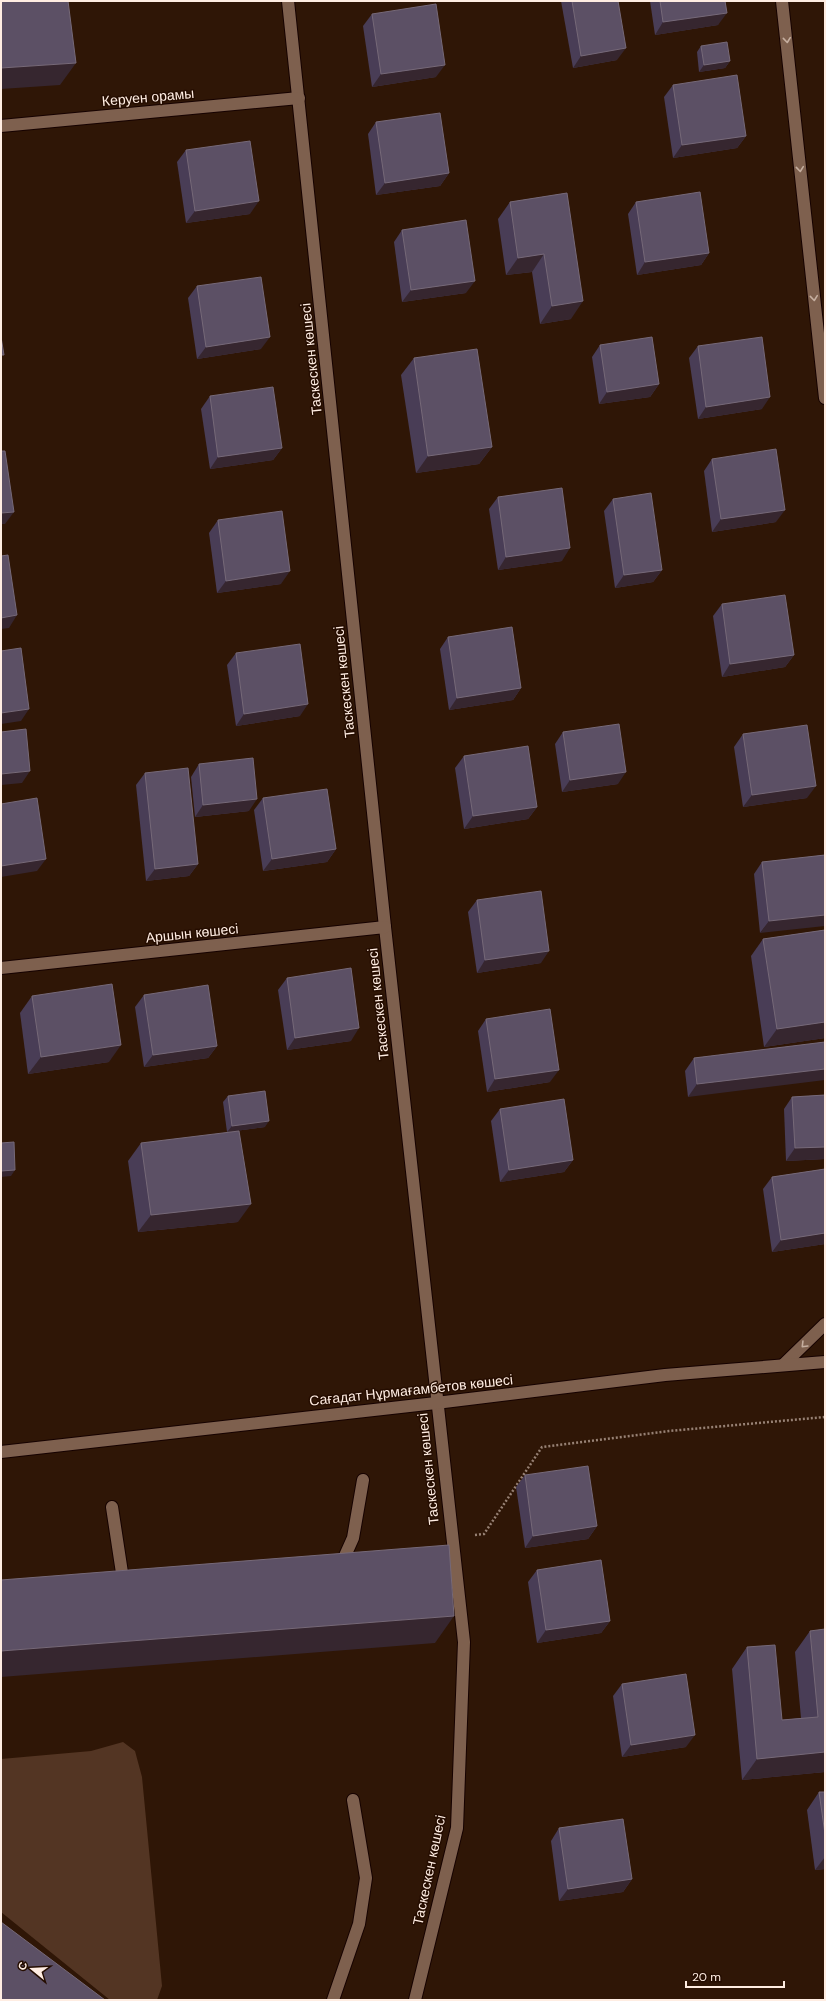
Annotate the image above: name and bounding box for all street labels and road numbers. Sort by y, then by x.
street label: Керуен орамы [101,84,195,110]
street label: Таскескен көшесі [296,302,326,416]
street label: Таскескен көшесі [329,625,359,739]
street label: Аршын көшесі [145,919,239,947]
street label: Таскескен көшесі [363,947,393,1061]
street label: Сағадат Нұрмағамбетов көшесі [308,1370,514,1410]
street label: Таскескен көшесі [413,1412,443,1526]
street label: Таскескен көшесі [409,1813,449,1927]

